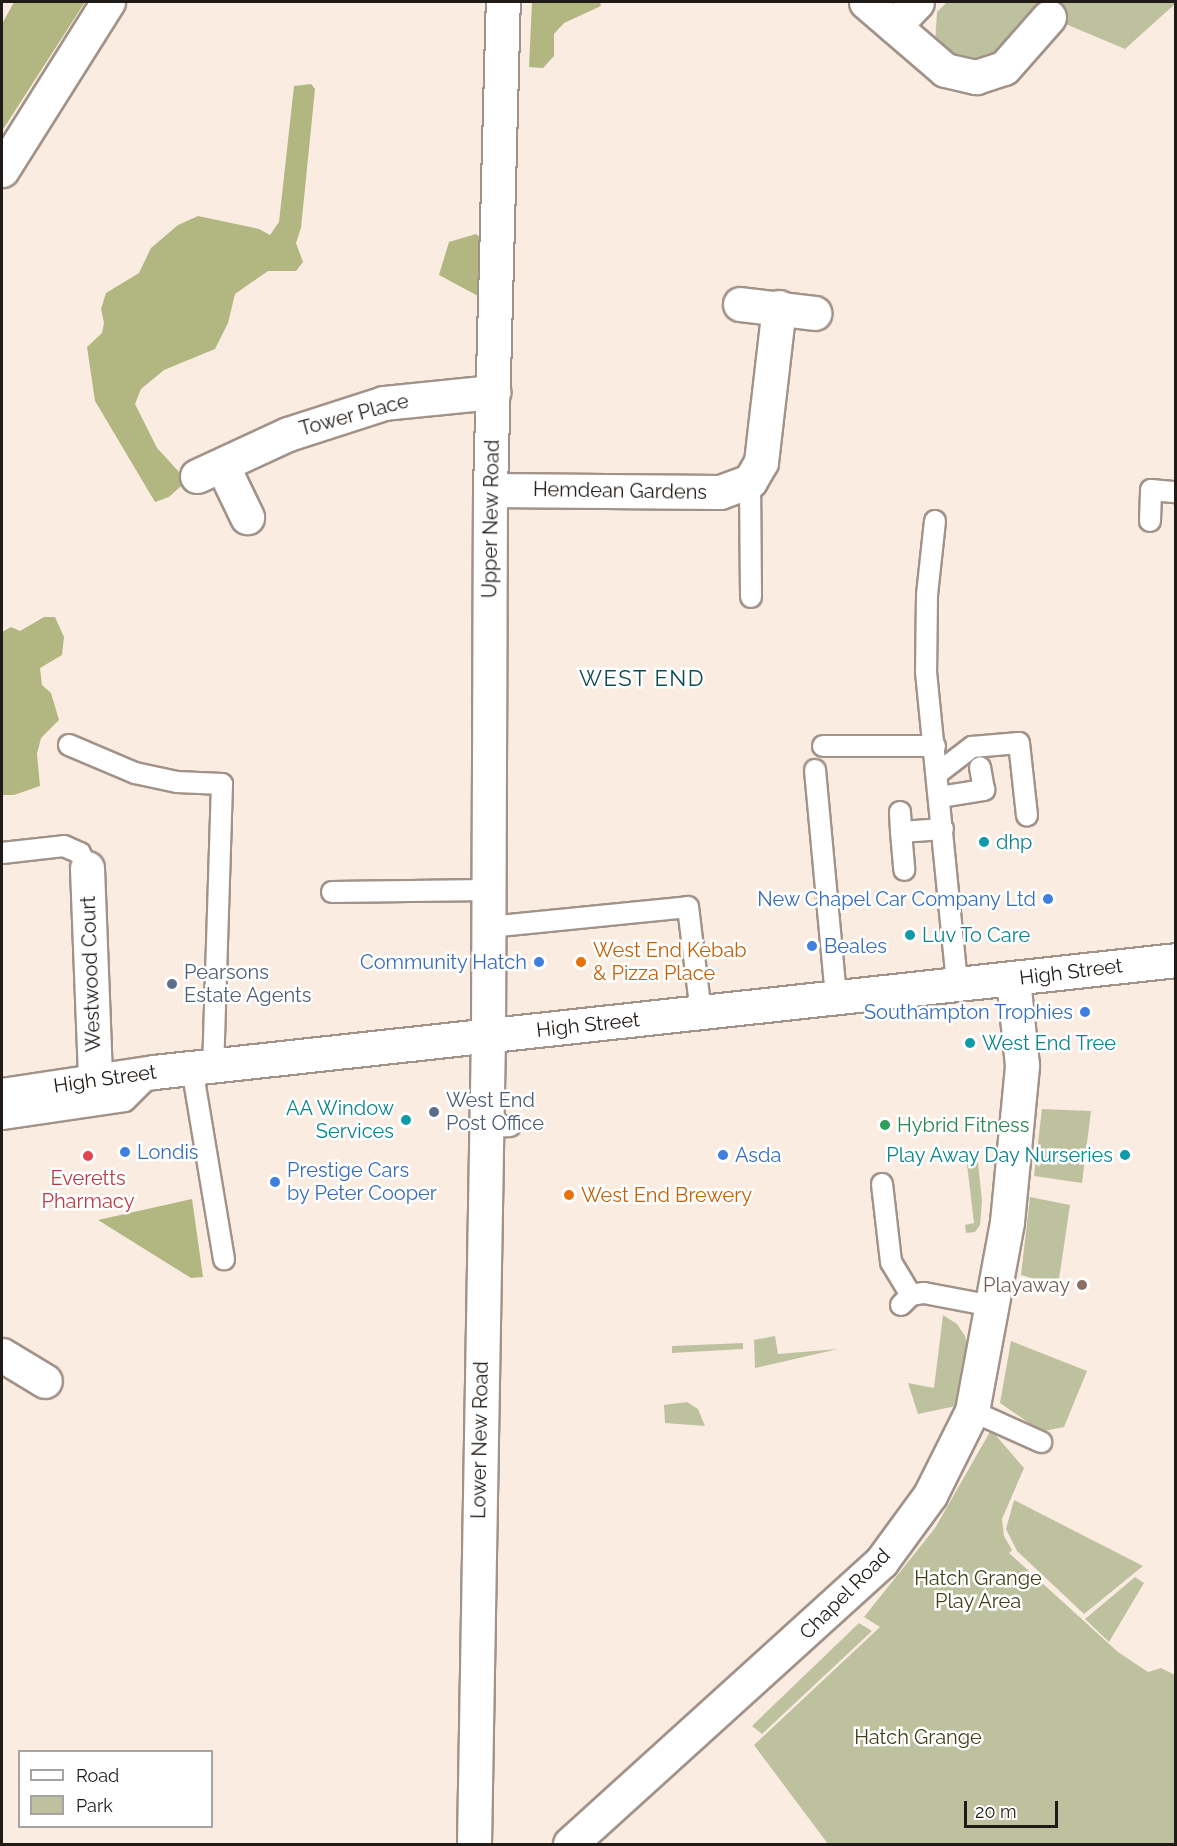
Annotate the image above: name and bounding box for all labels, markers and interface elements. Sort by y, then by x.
street label: Tower Place [296,389,412,441]
street label: Upper New Road [478,439,504,599]
street label: Hemdean Gardens [533,477,707,505]
district label: WEST END [579,666,705,692]
place label: dhp [996,830,1032,854]
marker: dhp [977,835,991,849]
place label: New Chapel Car Company Ltd [755,887,1036,911]
marker: New Chapel Car Company Ltd [1041,892,1055,906]
street label: Westwood Court [76,896,106,1052]
place label: Luv To Care [922,923,1031,947]
marker: Luv To Care [903,928,917,942]
place label: Beales [824,934,887,958]
place label: West End Kebab & Pizza Place [593,939,747,986]
marker: Beales [805,939,819,953]
place label: Community Hatch [359,950,527,974]
street label: High Street [1018,954,1124,990]
marker: Community Hatch [532,955,546,969]
marker: West End Kebab & Pizza Place [574,955,588,969]
place label: Pearsons Estate Agents [184,960,312,1007]
marker: Pearsons Estate Agents [165,977,179,991]
place label: Southampton Trophies [863,1000,1073,1024]
marker: Southampton Trophies [1078,1005,1092,1019]
street label: High Street [535,1008,641,1042]
place label: West End Tree [982,1031,1117,1055]
marker: West End Tree [963,1036,977,1050]
street label: High Street [52,1060,158,1098]
place label: West End Post Office [446,1088,544,1135]
place label: AA Window Services [285,1096,394,1143]
marker: West End Post Office [427,1105,441,1119]
marker: AA Window Services [399,1113,413,1127]
place label: Hybrid Fitness [897,1113,1029,1137]
marker: Hybrid Fitness [878,1118,892,1132]
place label: Londis [137,1140,198,1164]
place label: Asda [735,1143,781,1167]
place label: Play Away Day Nurseries [884,1143,1113,1167]
marker: Londis [118,1145,132,1159]
marker: Asda [716,1148,730,1162]
marker: Play Away Day Nurseries [1118,1148,1132,1162]
marker: Everetts Pharmacy [81,1149,95,1163]
place label: Prestige Cars by Peter Cooper [287,1158,438,1205]
place label: Everetts Pharmacy [42,1166,134,1213]
marker: Prestige Cars by Peter Cooper [268,1175,282,1189]
place label: West End Brewery [581,1183,752,1207]
marker: West End Brewery [562,1188,576,1202]
place label: Playaway [983,1273,1070,1297]
marker: Playaway [1075,1278,1089,1292]
street label: Lower New Road [467,1360,493,1520]
street label: Chapel Road [794,1543,896,1645]
park label: Hatch Grange Play Area [914,1566,1042,1613]
park label: Hatch Grange [854,1725,982,1749]
legend [18,1750,213,1828]
text: Road [76,1765,119,1786]
scale bar [967,1789,1062,1827]
text: Park [76,1795,113,1816]
text: 20 m [975,1801,1017,1822]

